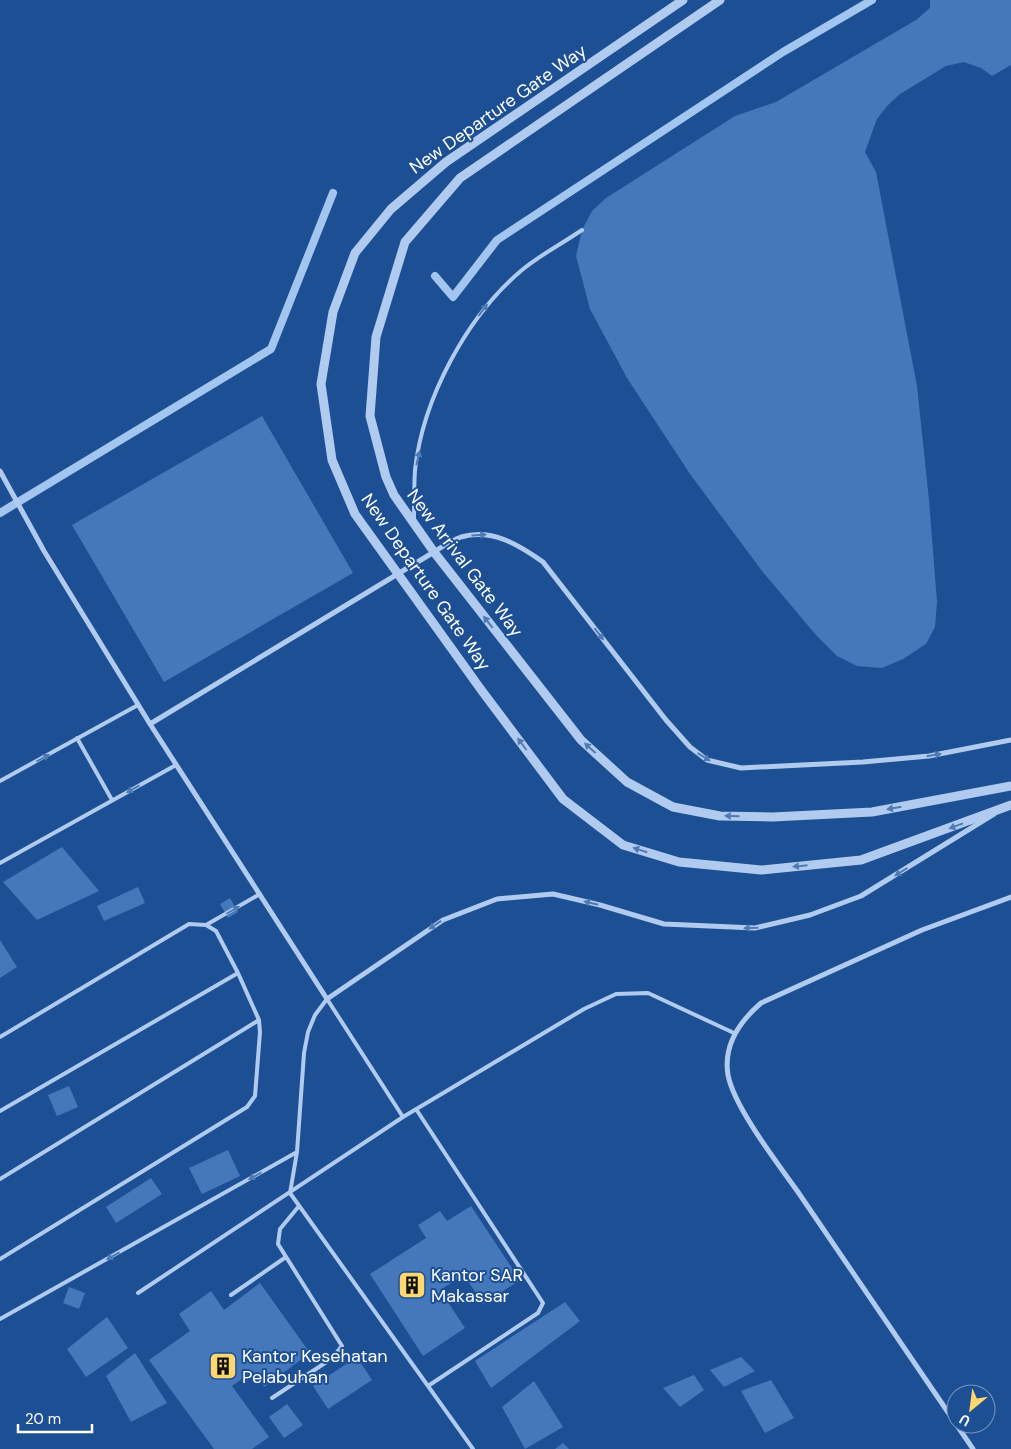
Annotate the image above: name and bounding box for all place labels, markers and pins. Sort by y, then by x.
place label: Kantor SAR Makassar [431,1263,523,1308]
building icon: Kantor SAR Makassar [397,1270,427,1300]
place label: Kantor Kesehatan Pelabuhan [242,1344,388,1389]
building icon: Kantor Kesehatan Pelabuhan [208,1351,238,1381]

